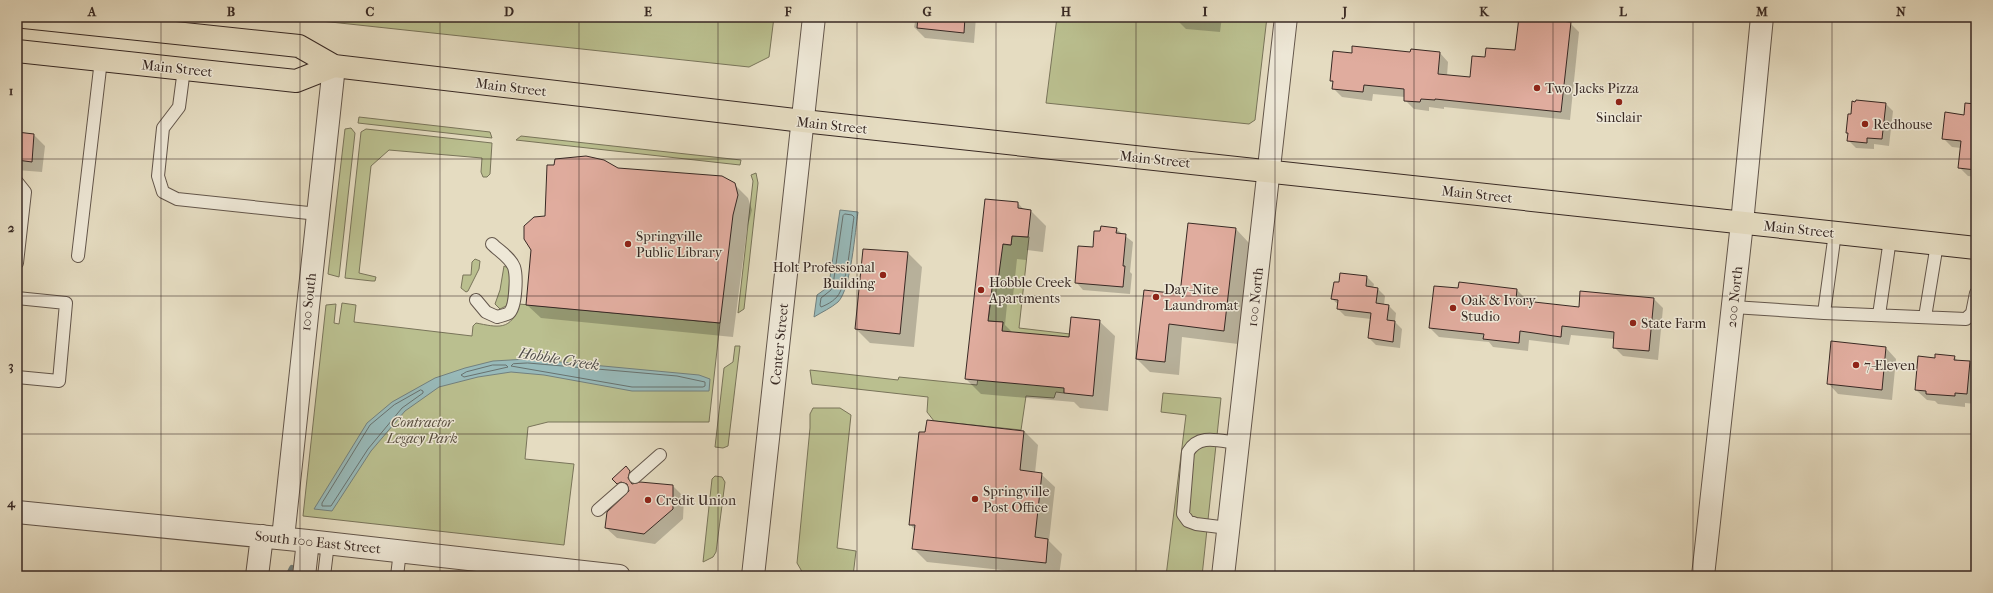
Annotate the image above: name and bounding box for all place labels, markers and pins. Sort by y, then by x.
place label: Two Jacks Pizza [1545,80,1639,97]
marker: Two Jacks Pizza [1532,83,1542,93]
marker: Sinclair [1614,97,1624,107]
place label: Sinclair [1596,109,1642,126]
place label: Redhouse [1873,116,1932,133]
marker: Redhouse [1860,119,1870,129]
place label: Springville Public Library [636,228,723,261]
marker: Springville Public Library [623,239,633,249]
place label: Holt Professional Building [773,259,876,292]
marker: Holt Professional Building [878,270,888,280]
place label: Hobble Creek Apartments [988,274,1072,307]
place label: Day-Nite Laundromat [1164,281,1239,314]
marker: Hobble Creek Apartments [976,285,986,295]
marker: Day-Nite Laundromat [1151,292,1161,302]
place label: Oak & Ivory Studio [1461,292,1536,325]
marker: Oak & Ivory Studio [1448,303,1458,313]
place label: State Farm [1641,315,1706,332]
marker: State Farm [1628,318,1638,328]
place label: 7-Eleven [1864,357,1915,374]
marker: 7-Eleven [1851,360,1861,370]
place label: Springville Post Office [983,483,1049,516]
place label: Credit Union [656,492,736,509]
marker: Springville Post Office [970,494,980,504]
marker: Credit Union [643,495,653,505]

